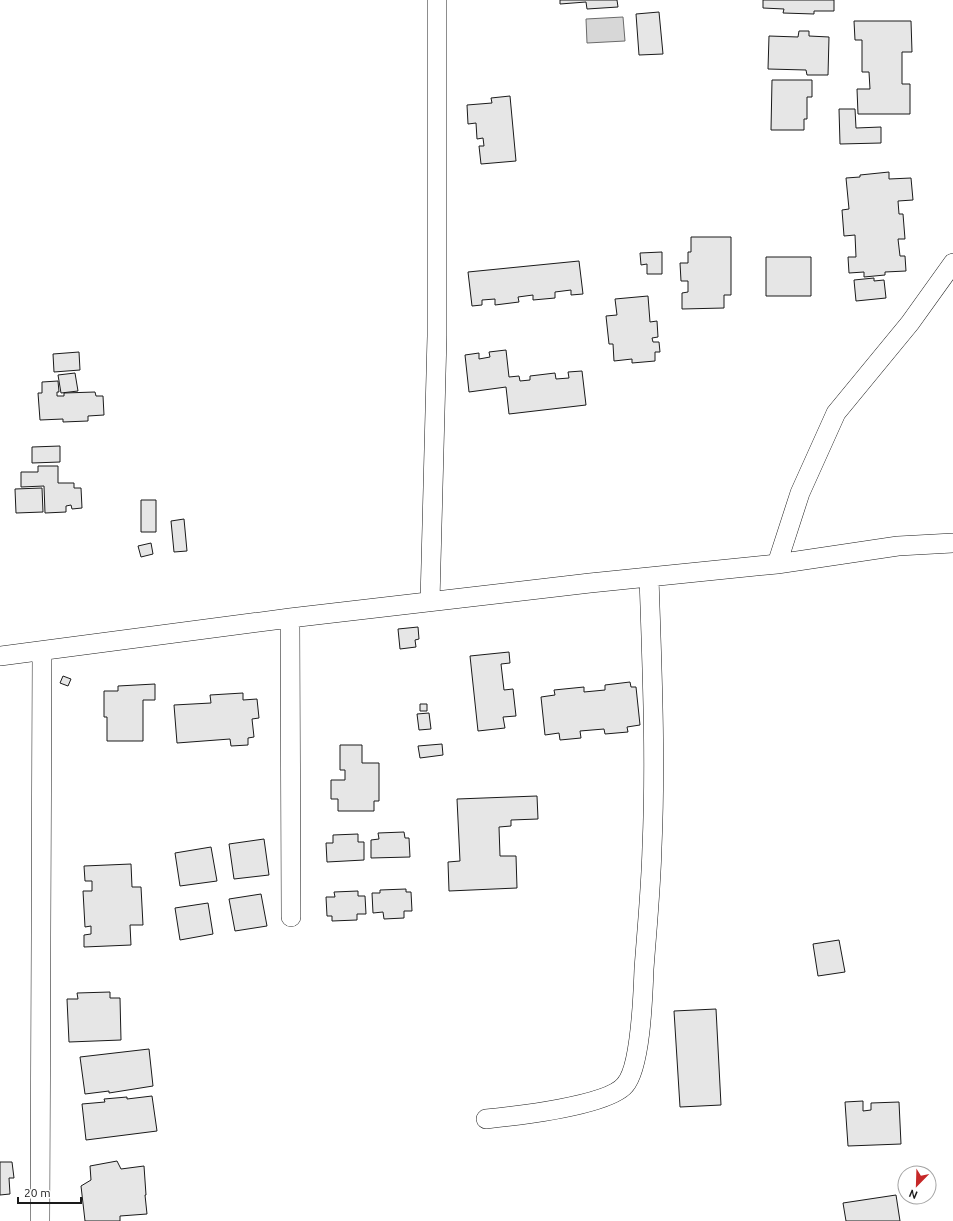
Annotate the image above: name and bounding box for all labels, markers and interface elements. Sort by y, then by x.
north arrow [897,1165,937,1205]
scale bar [18,1179,81,1205]
text: 20 m [24,1186,51,1199]
text: N [907,1187,919,1201]

